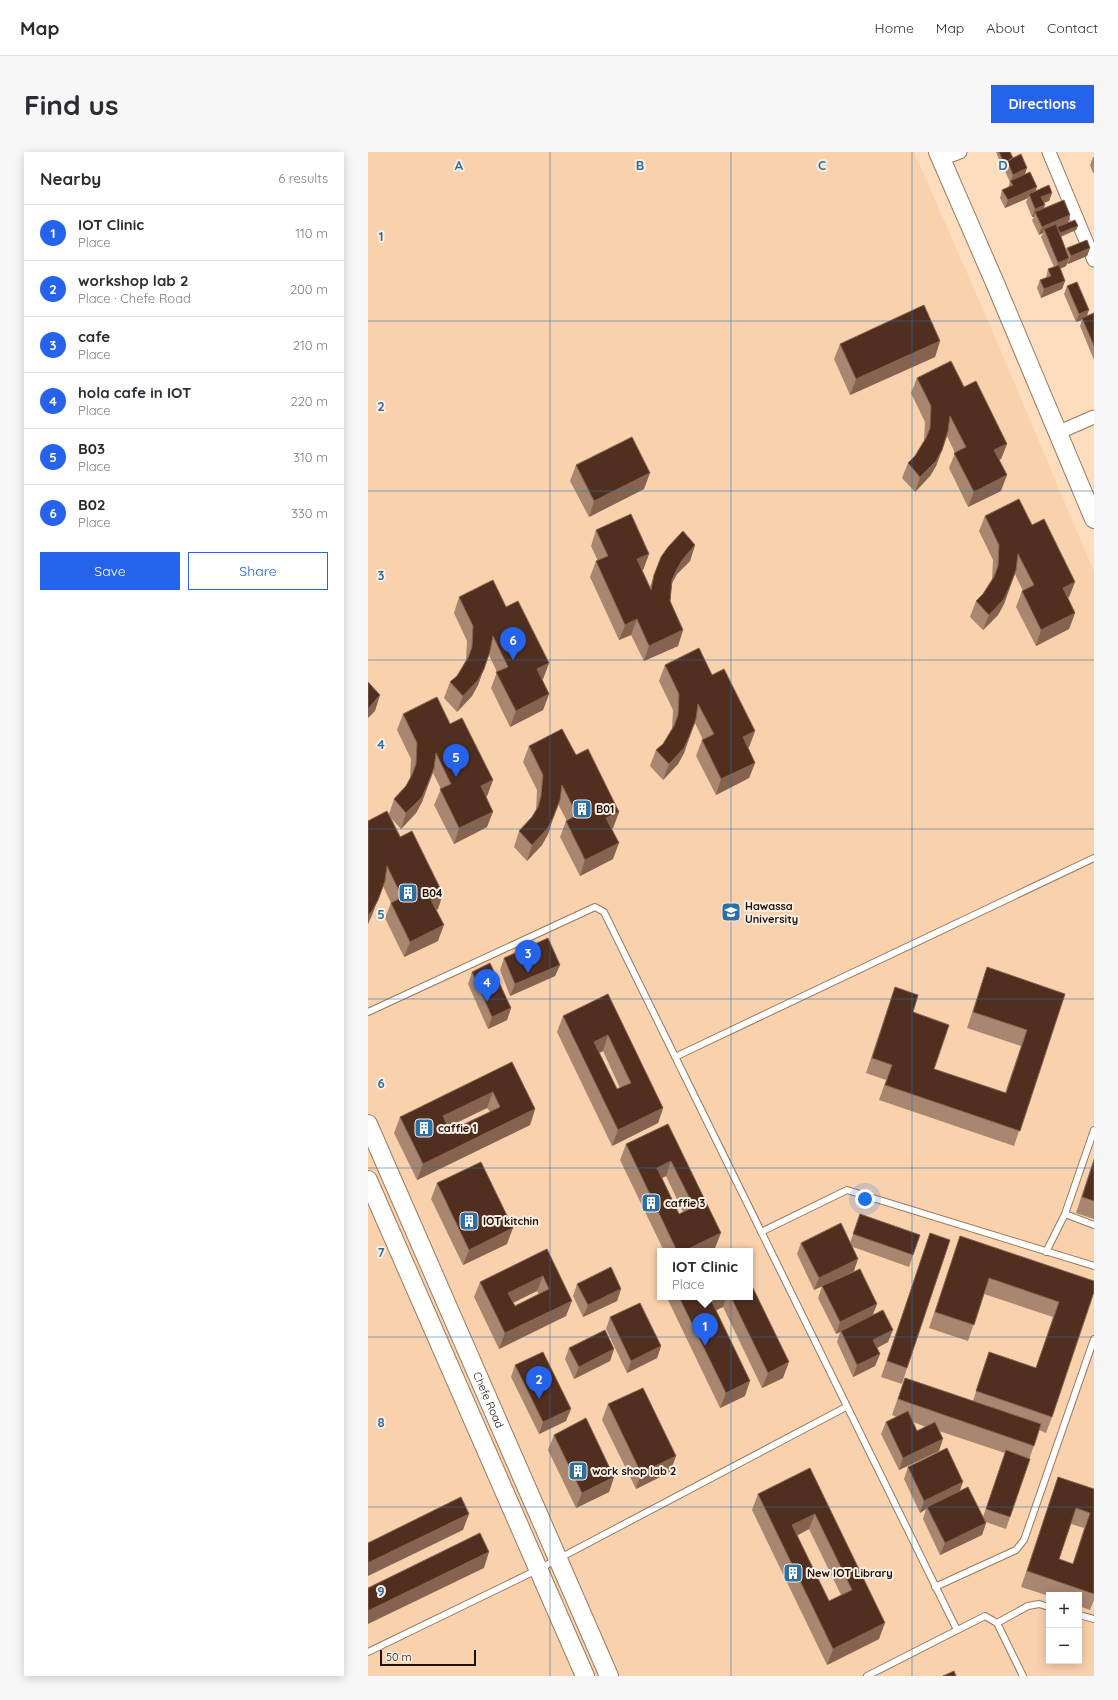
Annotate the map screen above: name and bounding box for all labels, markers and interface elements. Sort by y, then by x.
text: Map [20,16,59,40]
text: Home [875,19,914,37]
text: Map [936,19,964,37]
text: About [986,19,1025,37]
text: Contact [1047,19,1098,37]
button: Directions [991,85,1094,123]
text: Find us [24,87,118,122]
text: A [455,157,464,173]
text: B [636,157,644,173]
text: C [818,157,826,173]
text: D [998,157,1008,173]
text: Nearby [40,168,101,189]
text: 6 results [278,170,328,186]
text: IOT Clinic [78,215,144,234]
text: 1 [50,225,56,241]
text: 110 m [295,225,328,241]
text: 1 [378,228,384,244]
text: Place [78,234,111,250]
text: workshop lab 2 [78,271,188,290]
text: 2 [49,281,57,297]
text: 200 m [290,281,328,297]
text: Place · Chefe Road [78,290,191,306]
text: cafe [78,327,110,346]
text: 3 [50,337,56,353]
text: 210 m [293,337,328,353]
text: Place [78,346,111,362]
text: hola cafe in IOT [78,383,191,402]
text: 4 [49,393,57,409]
text: 220 m [290,393,328,409]
text: 2 [377,398,385,414]
text: Place [78,402,111,418]
text: B03 [78,439,105,458]
text: 5 [49,449,57,465]
text: 310 m [293,449,328,465]
text: Place [78,458,111,474]
text: B02 [78,495,106,514]
text: 6 [49,505,57,521]
text: 330 m [291,505,328,521]
text: Place [78,514,111,530]
button: Save [40,552,180,590]
button: Share [188,552,328,590]
text: 3 [378,567,385,583]
pin: 6 [500,627,526,660]
text: 4 [377,736,385,752]
pin: 5 [443,744,469,777]
building icon: B01 [571,798,593,820]
place label: B01 [596,802,614,816]
building icon: B04 [397,882,419,904]
place label: B04 [422,886,443,900]
place label: Hawassa University [745,899,798,926]
school or university icon: Hawassa University [720,901,742,923]
text: 5 [377,906,385,922]
pin: 3 [515,940,541,973]
pin: 4 [474,969,500,1002]
text: 6 [377,1075,385,1091]
building icon: caffie 1 [413,1117,435,1139]
place label: caffie 1 [438,1121,477,1135]
your location [855,1189,875,1209]
building icon: caffie 3 [640,1192,662,1214]
place label: caffie 3 [665,1196,705,1210]
building icon: IOT kitchin [458,1210,480,1232]
place label: IOT kitchin [483,1214,539,1228]
text: 7 [377,1244,385,1260]
popup [657,1248,753,1300]
text: IOT Clinic [672,1257,738,1276]
text: Place [672,1276,705,1292]
pin: 1 [692,1313,718,1346]
pin: 2 [526,1366,552,1399]
street label: Chefe Road [470,1370,507,1430]
text: 8 [377,1414,385,1430]
building icon: work shop lab 2 [567,1460,589,1482]
place label: work shop lab 2 [592,1464,676,1478]
building icon: New IOT Library [782,1562,804,1584]
place label: New IOT Library [807,1566,893,1580]
text: 9 [377,1583,385,1599]
map controls [1046,1592,1082,1664]
button: + [1046,1592,1082,1628]
button: − [1046,1628,1082,1664]
scale bar [380,1648,476,1667]
text: 50 m [386,1650,412,1664]

